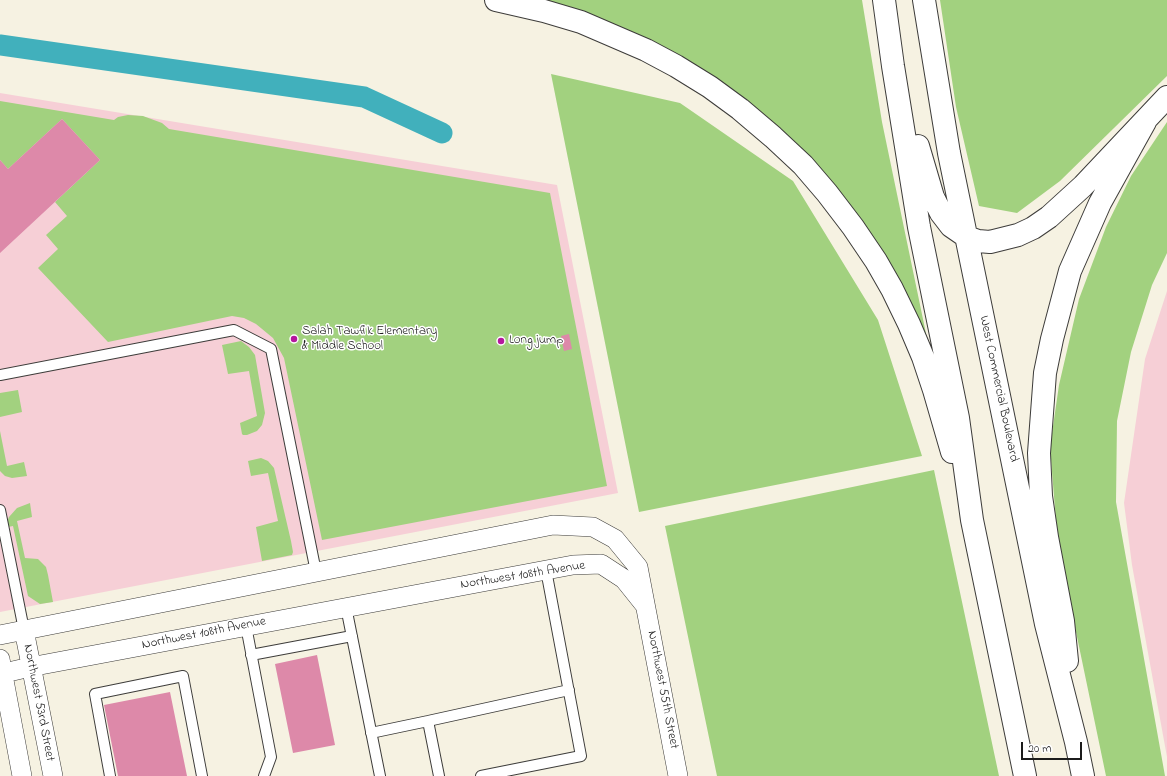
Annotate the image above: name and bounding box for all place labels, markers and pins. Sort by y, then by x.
place label: Salah Tawfik Elementary & Middle School [302,324,437,355]
place label: Long jump [509,333,563,349]
marker: Salah Tawfik Elementary & Middle School [289,334,299,344]
marker: Long jump [496,336,506,346]

